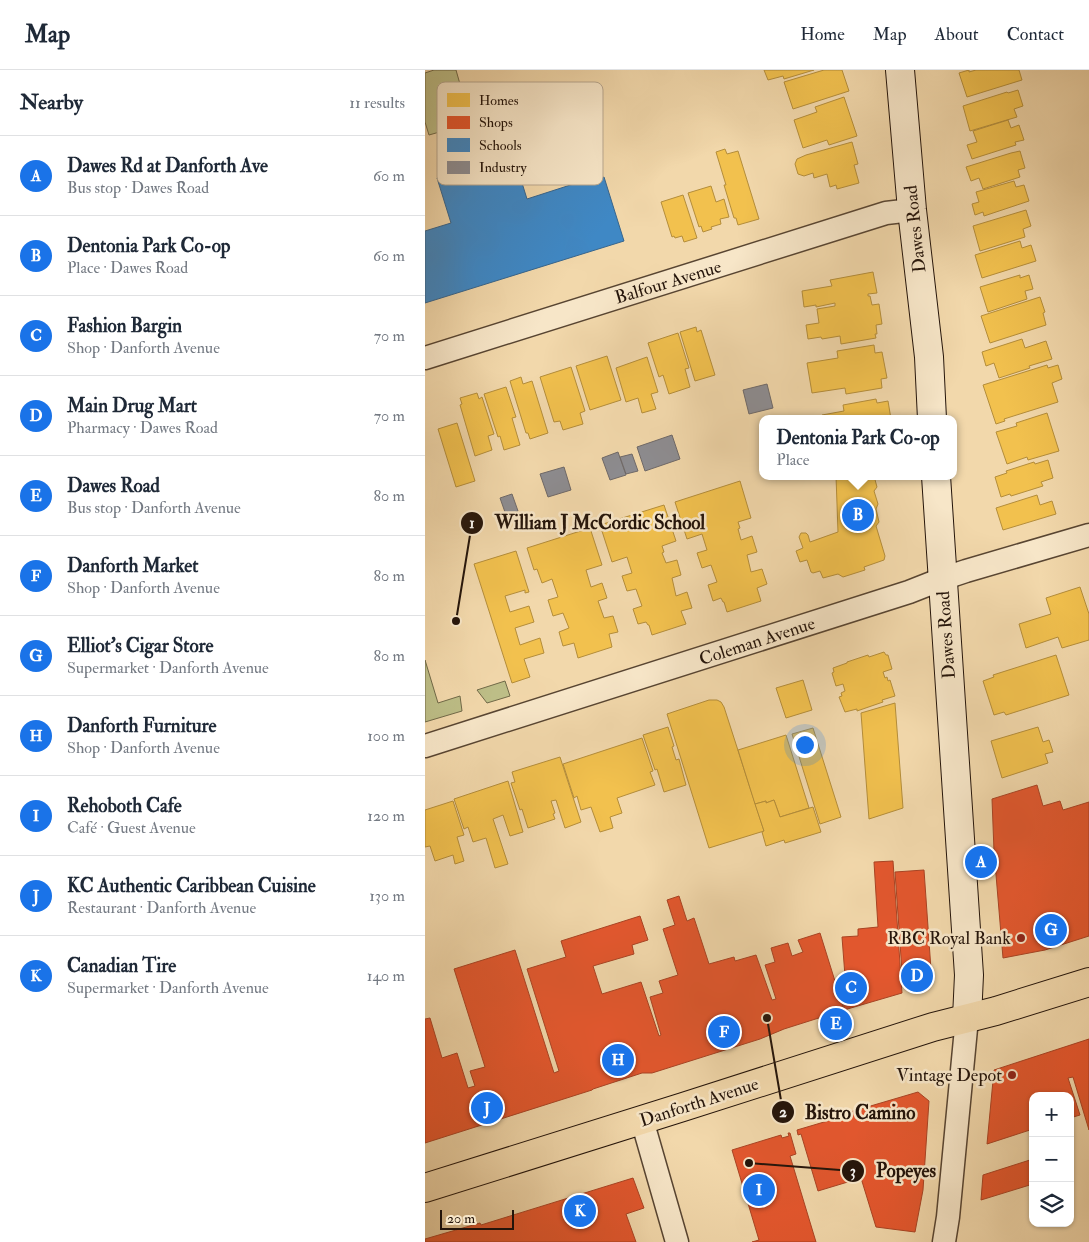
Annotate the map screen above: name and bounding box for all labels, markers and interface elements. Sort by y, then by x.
text: Map [25,19,70,50]
text: Home [800,23,845,46]
text: Map [873,23,907,46]
text: About [935,23,979,46]
text: Contact [1007,23,1064,46]
legend [437,82,603,185]
text: Nearby [20,89,83,116]
text: Homes [479,92,519,109]
text: 11 results [349,93,405,113]
text: Shops [479,114,513,132]
text: Schools [479,137,522,154]
text: Dawes Rd at Danforth Ave [67,154,268,178]
text: Industry [479,159,528,177]
text: A [31,166,41,186]
text: 60 m [373,166,405,186]
text: Bus stop · Dawes Road [67,178,209,198]
street label: Dawes Road [899,184,932,274]
text: Dentonia Park Co-op [67,234,230,258]
text: B [31,246,41,266]
text: 60 m [373,246,405,266]
street label: Balfour Avenue [612,255,725,310]
text: Place · Dawes Road [67,258,188,278]
text: Fashion Bargin [67,314,182,338]
text: C [30,326,42,346]
text: 70 m [374,326,405,346]
text: Shop · Danforth Avenue [67,338,220,358]
text: Main Drug Mart [67,394,197,418]
text: D [29,406,43,426]
text: 70 m [374,406,405,426]
popup [759,415,957,480]
text: Pharmacy · Dawes Road [67,418,218,438]
text: Dentonia Park Co-op [776,426,940,450]
text: Place [776,450,809,470]
text: Dawes Road [67,474,160,498]
text: E [30,486,42,506]
text: 80 m [374,486,405,506]
pin: B [842,496,874,534]
text: Bus stop · Danforth Avenue [67,498,241,518]
callout: William J McCordic School [459,506,715,540]
text: William J McCordic School [494,511,705,535]
text: 1 [469,514,475,533]
text: Danforth Market [67,554,198,578]
text: F [31,566,41,586]
text: 80 m [374,566,405,586]
text: Shop · Danforth Avenue [67,578,220,598]
street label: Dawes Road [932,590,961,680]
street label: Coleman Avenue [696,612,818,671]
text: Elliot's Cigar Store [67,634,214,658]
text: G [29,646,43,666]
text: 80 m [374,646,405,666]
text: Supermarket · Danforth Avenue [67,658,269,678]
text: Danforth Furniture [67,714,217,738]
text: H [29,726,43,746]
text: 100 m [367,726,405,746]
your location [792,732,818,758]
text: Shop · Danforth Avenue [67,738,220,758]
text: Rehoboth Cafe [67,794,182,818]
text: I [33,806,39,826]
text: 120 m [367,806,405,826]
text: Café · Guest Avenue [67,818,196,838]
pin: A [965,843,997,881]
text: KC Authentic Caribbean Cuisine [67,874,316,898]
text: J [33,886,39,906]
text: 130 m [369,886,405,906]
text: Restaurant · Danforth Avenue [67,898,256,918]
pin: G [1035,911,1067,949]
place label: RBC Royal Bank [887,927,1011,950]
marker: RBC Royal Bank [1015,932,1027,944]
text: Canadian Tire [67,954,176,978]
pin: D [901,957,933,995]
text: K [30,966,42,986]
text: 140 m [367,966,405,986]
pin: C [835,969,867,1007]
text: Supermarket · Danforth Avenue [67,978,269,998]
pin: E [820,1005,852,1043]
pin: F [708,1013,740,1051]
pin: H [602,1041,634,1079]
place label: Vintage Depot [896,1064,1002,1087]
marker: Vintage Depot [1006,1069,1018,1081]
street label: Danforth Avenue [637,1072,762,1133]
pin: J [471,1089,503,1127]
map controls [1029,1092,1074,1227]
button: + [1029,1092,1074,1137]
callout: Bistro Camino [770,1095,926,1129]
text: Bistro Camino [805,1101,915,1125]
text: 2 [779,1103,787,1122]
button: − [1029,1137,1074,1182]
callout: Popeyes [841,1154,946,1188]
text: Popeyes [876,1159,936,1184]
text: 3 [850,1162,856,1181]
pin: I [743,1171,775,1209]
button: layers [1029,1182,1074,1227]
pin: K [564,1192,596,1230]
scale bar [440,1207,514,1230]
text: 20 m [447,1210,475,1227]

